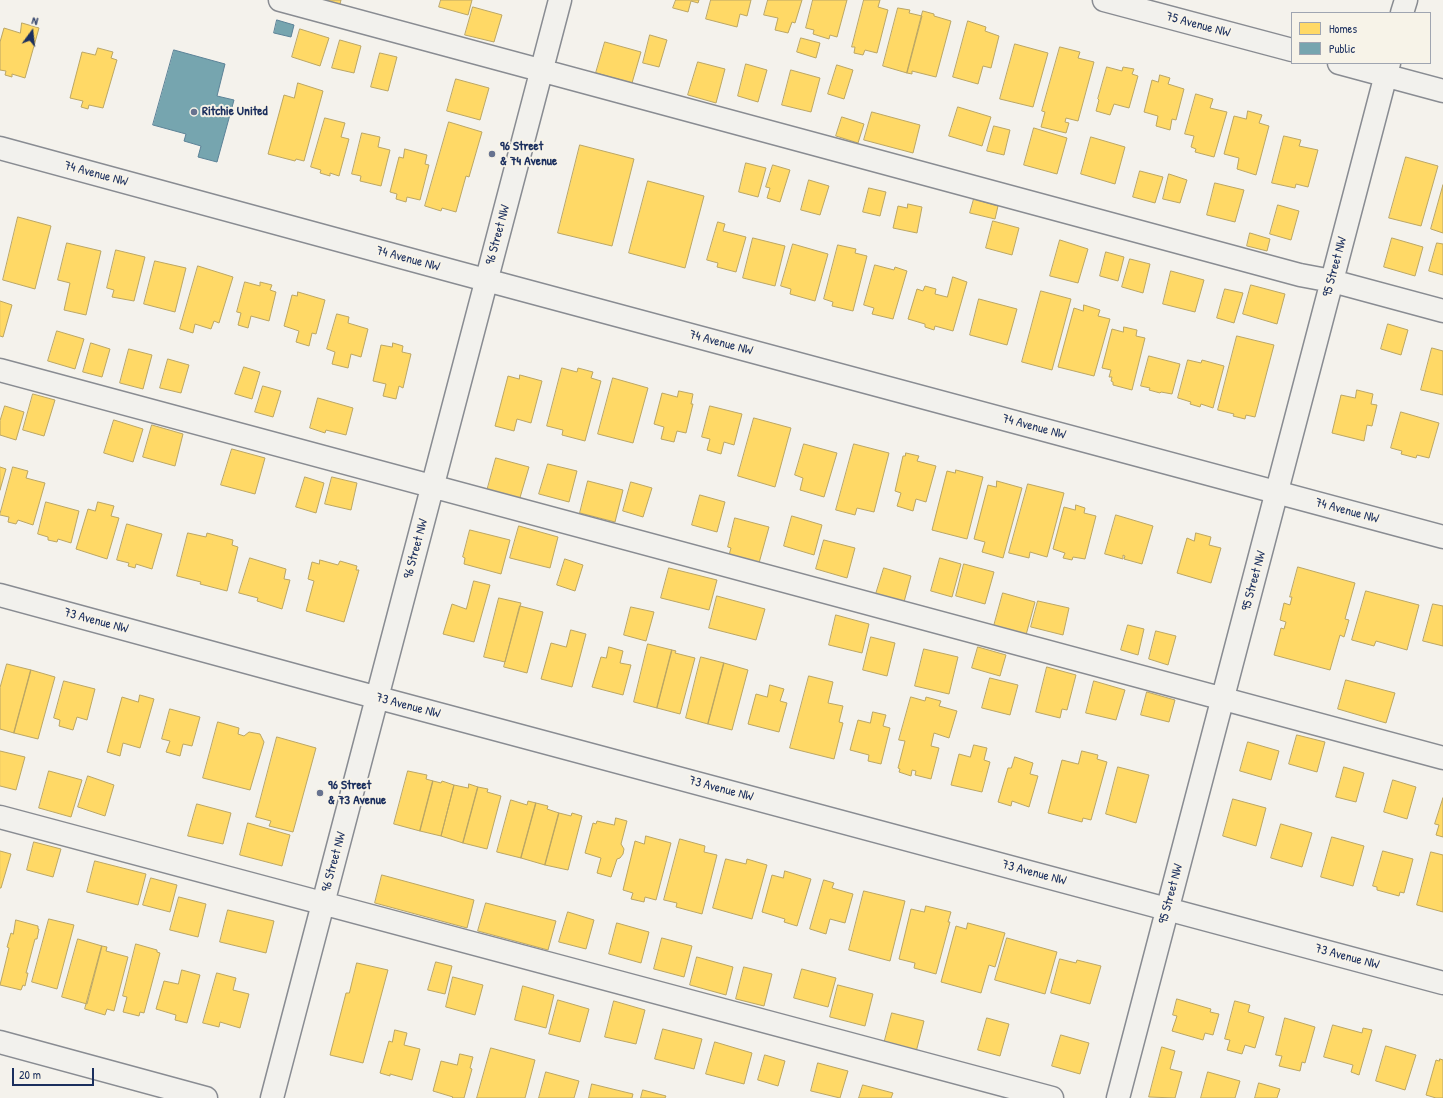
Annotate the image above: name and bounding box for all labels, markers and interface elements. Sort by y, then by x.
street label: 75 Avenue NW [1164,9,1232,41]
north arrow [12,12,52,52]
legend [1291,12,1431,64]
text: N [30,13,40,28]
text: Homes [1329,20,1357,37]
text: Public [1329,40,1355,57]
place label: Ritchie United [202,104,268,120]
marker: Ritchie United [189,107,199,117]
place label: 96 Street & 74 Avenue [500,139,557,170]
marker: 96 Street & 74 Avenue [487,149,497,159]
street label: 74 Avenue NW [63,158,129,190]
street label: 96 Street NW [483,203,513,267]
street label: 95 Street NW [1320,235,1350,299]
street label: 74 Avenue NW [375,243,441,275]
street label: 74 Avenue NW [688,327,754,359]
street label: 74 Avenue NW [1001,411,1067,443]
street label: 74 Avenue NW [1314,495,1380,527]
street label: 96 Street NW [401,517,431,581]
street label: 95 Street NW [1239,549,1269,613]
street label: 73 Avenue NW [62,605,130,637]
street label: 73 Avenue NW [374,690,442,722]
street label: 73 Avenue NW [687,773,755,805]
place label: 96 Street & 73 Avenue [328,778,386,809]
marker: 96 Street & 73 Avenue [315,788,325,798]
street label: 96 Street NW [319,830,349,894]
street label: 73 Avenue NW [1000,857,1068,889]
street label: 95 Street NW [1156,862,1186,926]
street label: 73 Avenue NW [1313,941,1381,973]
scale bar [14,1060,96,1086]
text: 20 m [19,1066,41,1083]

